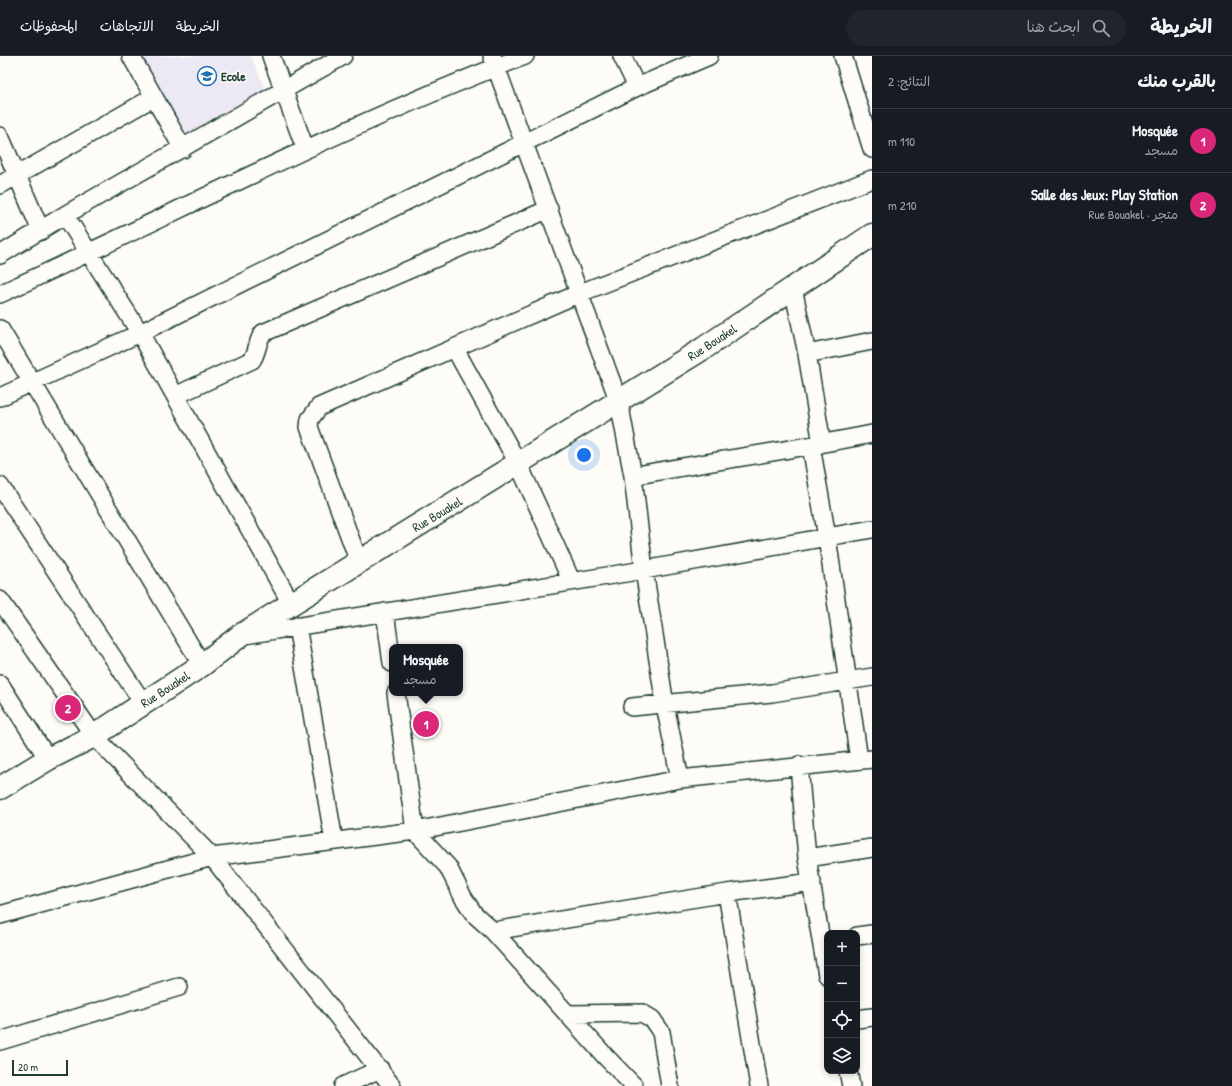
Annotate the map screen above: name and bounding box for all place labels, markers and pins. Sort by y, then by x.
school or university icon: Ecole [196,65,218,87]
place label: Ecole [221,67,246,85]
pin: 2 [55,693,81,723]
pin: 1 [413,709,439,739]

